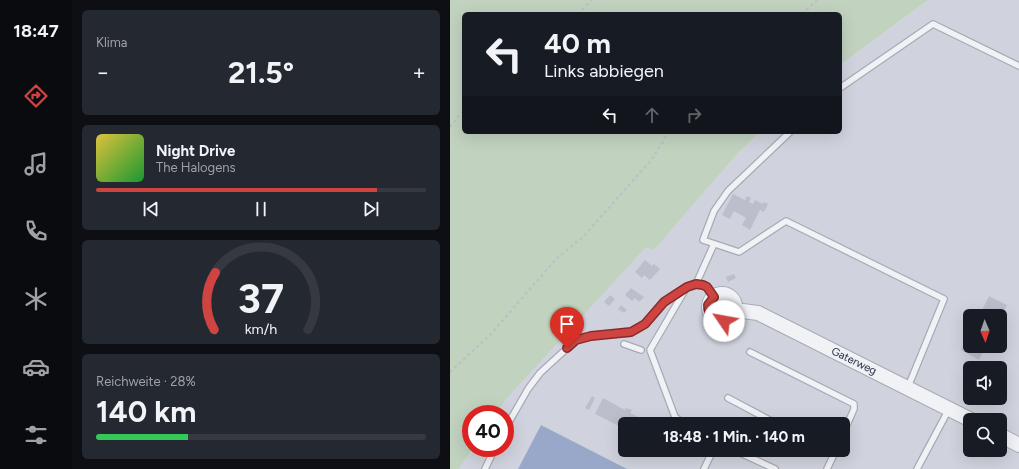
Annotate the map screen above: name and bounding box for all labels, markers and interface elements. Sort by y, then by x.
text: 18:47 [13,20,59,42]
text: 40 m [544,26,611,60]
icon: left [478,28,530,80]
text: Klima [96,35,128,50]
text: 21.5° [228,54,294,91]
text: − [96,59,110,86]
text: + [412,59,426,86]
text: Links abbiegen [544,60,664,82]
icon: directions [22,82,50,110]
icon: left [599,104,621,126]
icon: ahead [641,104,663,126]
icon: right [683,104,705,126]
text: Night Drive [156,142,235,160]
icon: music [22,150,50,178]
text: The Halogens [156,160,236,175]
icon: previous [140,198,162,220]
icon: pause [250,198,272,220]
icon: next [360,198,382,220]
icon: phone [22,217,50,245]
text: 37 [238,273,284,323]
icon: climate [22,285,50,313]
position arrow [703,300,745,342]
pin [550,307,584,348]
north arrow [963,309,1007,353]
map controls [963,309,1007,457]
icon: arrive [556,313,578,335]
text: km/h [245,319,277,337]
street label: Gaterweg [829,344,879,378]
icon: car [22,353,50,381]
button: sound [963,361,1007,405]
text: Reichweite · 28% [96,374,196,389]
text: 140 km [96,393,197,430]
speed limit sign: 40 [462,405,514,457]
button: search [963,413,1007,457]
icon: filters [22,421,50,449]
text: 18:48 · 1 Min. · 140 m [663,428,805,446]

